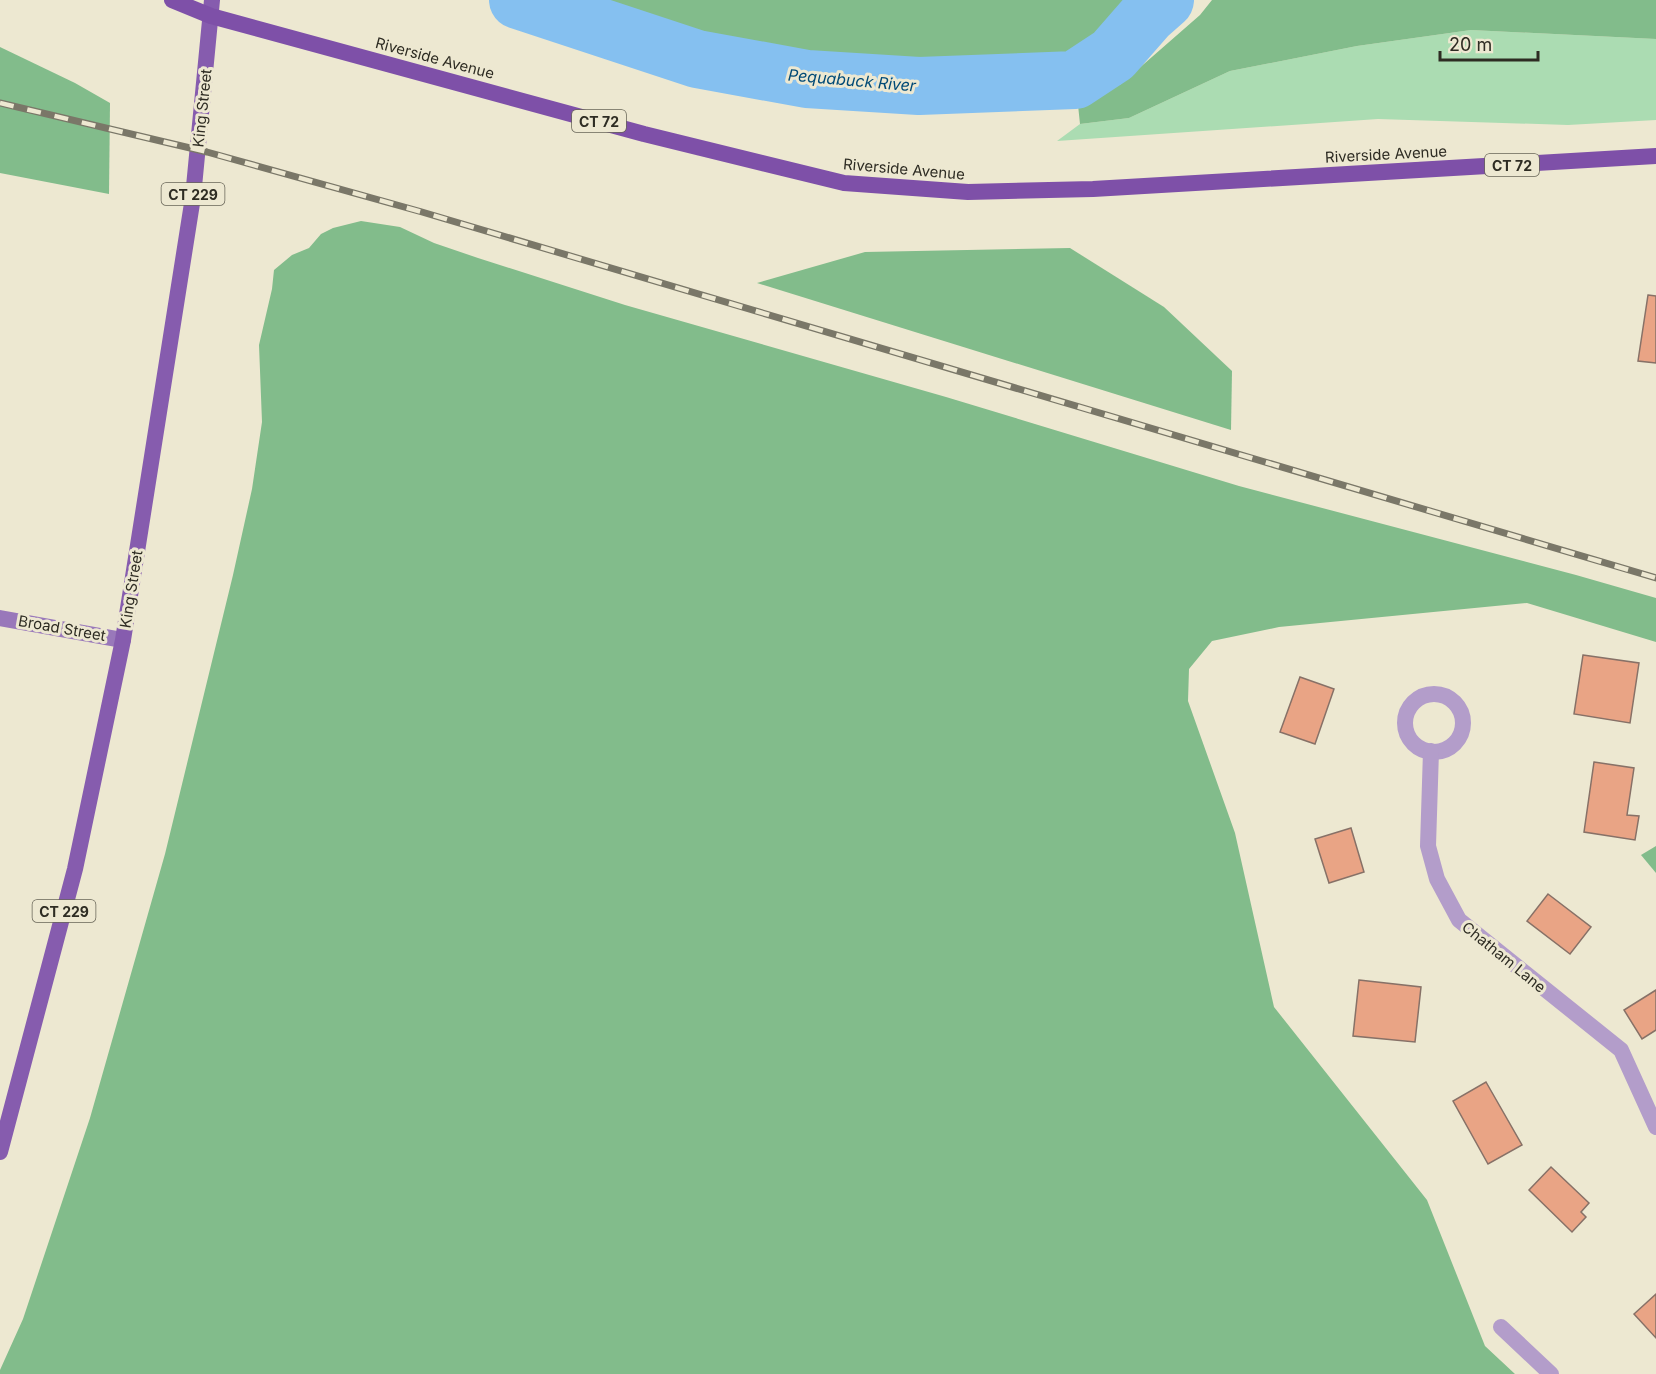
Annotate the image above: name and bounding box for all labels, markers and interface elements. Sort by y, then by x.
scale bar [1440,24,1538,62]
street label: Riverside Avenue [374,33,496,83]
text: 20 m [1449,34,1492,55]
water label: Pequabuck River [787,64,918,96]
street label: King Street [188,68,216,148]
road number: CT 72 [572,110,626,132]
street label: Riverside Avenue [1324,141,1448,167]
street label: Riverside Avenue [842,154,966,184]
road number: CT 72 [1485,154,1539,176]
road number: CT 229 [162,183,224,205]
street label: King Street [115,549,147,629]
street label: Broad Street [17,611,107,645]
road number: CT 229 [32,900,96,922]
street label: Chatham Lane [1458,917,1550,997]

